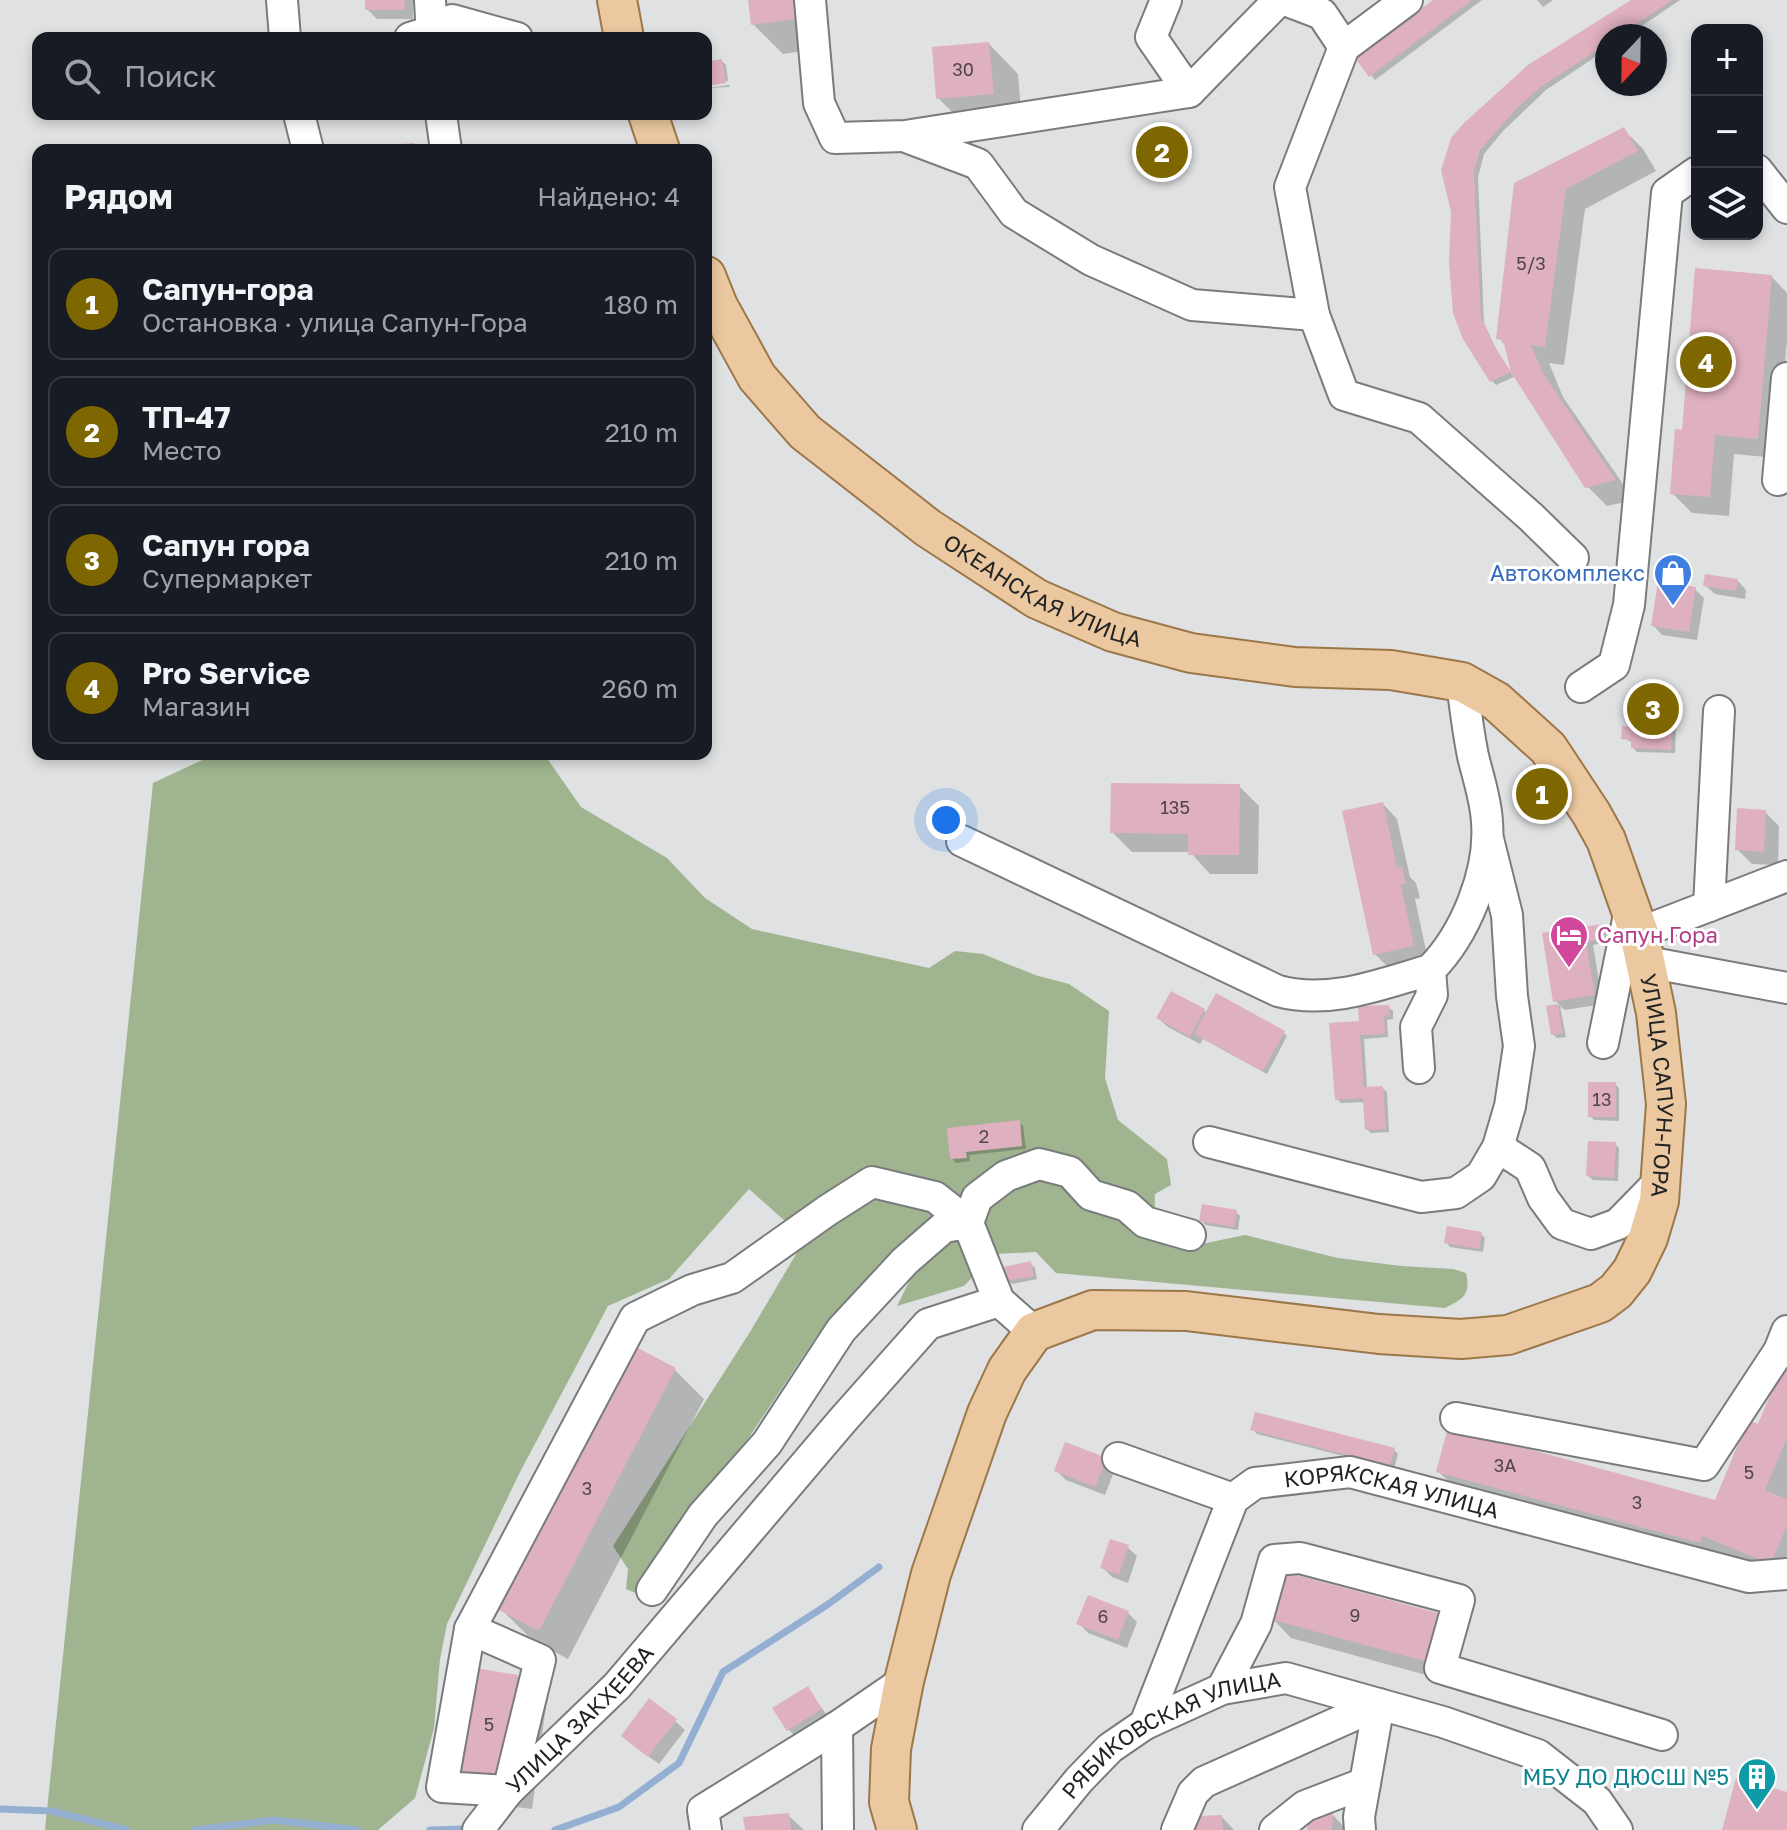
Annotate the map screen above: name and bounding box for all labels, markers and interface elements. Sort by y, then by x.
north arrow [1595,24,1667,96]
map controls [1691,24,1763,240]
button: + [1691,24,1763,96]
search box [32,32,712,120]
icon: search [60,54,104,98]
text: Поиск [124,58,216,94]
house number: 30 [952,58,974,80]
button: − [1691,96,1763,168]
pin: 2 [1136,122,1188,182]
button: layers [1691,168,1763,240]
text: Рядом [64,176,173,216]
text: Найдено: 4 [537,181,680,212]
house number: 5/3 [1516,252,1546,274]
text: Сапун-гора [142,271,314,307]
text: 1 [85,289,99,320]
text: 180 m [604,289,678,320]
text: Остановка · улица Сапун-Гора [142,307,528,338]
pin: 4 [1680,332,1732,392]
text: ТП-47 [142,399,231,435]
text: 2 [84,417,100,448]
text: 210 m [605,417,678,448]
text: Место [142,435,222,466]
text: Сапун гора [142,527,310,563]
street label: ОКЕАНСКАЯ УЛИЦА [939,528,1145,652]
text: 3 [84,545,100,576]
text: 210 m [605,545,678,576]
shop icon: Автокомплекс [1652,552,1694,607]
place label: Автокомплекс [1490,559,1645,586]
text: Супермаркет [142,563,312,594]
text: Pro Service [142,655,310,691]
text: 4 [84,673,100,704]
text: 260 m [602,673,678,704]
pin: 3 [1627,679,1679,739]
text: Магазин [142,691,251,722]
pin: 1 [1516,764,1568,824]
house number: 135 [1160,796,1190,818]
your location [926,800,966,840]
hotel icon: Сапун Гора [1548,914,1590,969]
place label: Сапун Гора [1597,921,1718,948]
street label: УЛИЦА САПУН-ГОРА [1635,971,1680,1199]
house number: 13 [1592,1088,1612,1110]
house number: 2 [979,1125,989,1147]
house number: 3А [1494,1454,1516,1476]
street label: КОРЯКСКАЯ УЛИЦА [1282,1457,1502,1524]
house number: 5 [1744,1461,1754,1483]
house number: 3 [582,1477,592,1499]
house number: 3 [1632,1491,1642,1513]
house number: 9 [1350,1604,1360,1626]
house number: 6 [1098,1605,1108,1627]
street label: УЛИЦА ЗАКХЕЕВА [500,1639,659,1799]
street label: РЯБИКОВСКАЯ УЛИЦА [1055,1665,1283,1804]
house number: 5 [484,1713,494,1735]
building icon: МБУ ДО ДЮСШ №5 [1736,1756,1778,1811]
place label: МБУ ДО ДЮСШ №5 [1522,1763,1729,1790]

